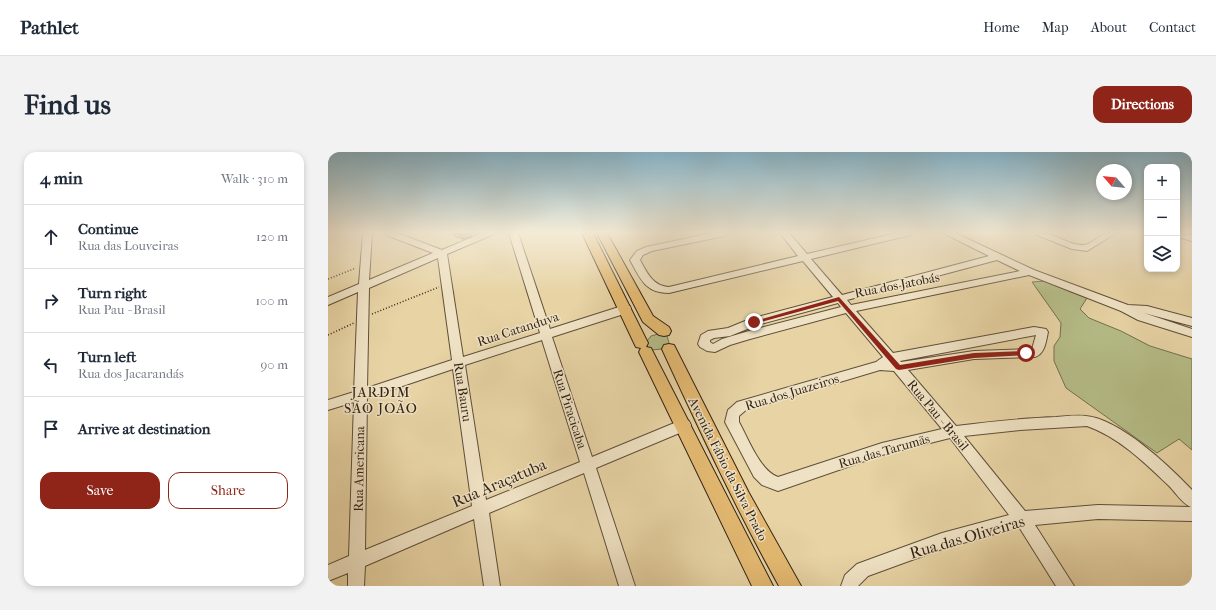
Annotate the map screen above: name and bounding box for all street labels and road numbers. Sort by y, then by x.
street label: Rua dos Jatobás [853,269,941,301]
street label: Rua Catanduva [475,308,562,349]
street label: Rua Bauru [451,361,475,423]
street label: Rua Piracicaba [550,367,590,452]
street label: Rua dos Juazeiros [743,371,841,413]
street label: Rua Pau - Brasil [904,377,972,454]
street label: Avenida Fábio da Silva Prado [685,394,771,544]
street label: Rua Americana [351,425,367,512]
street label: Rua das Tarumãs [837,431,932,471]
street label: Rua Araçatuba [449,454,550,511]
street label: Rua das Oliveiras [907,511,1027,562]

